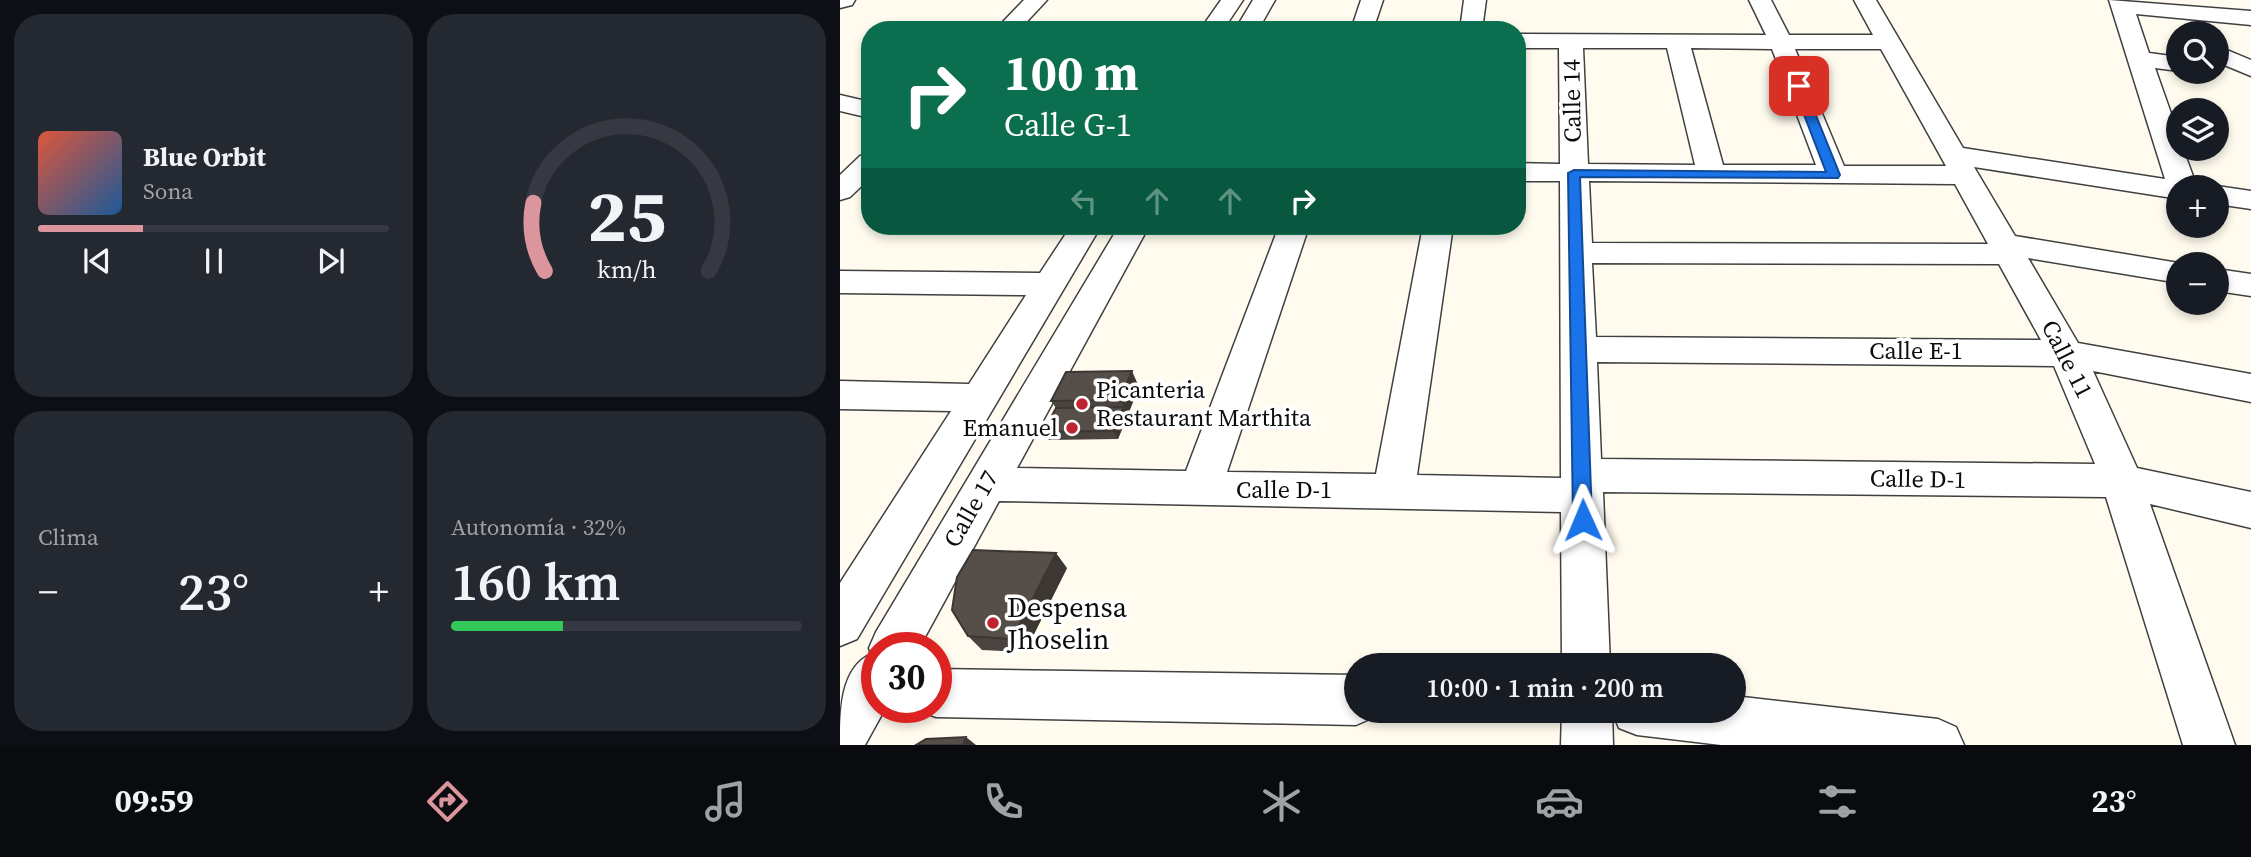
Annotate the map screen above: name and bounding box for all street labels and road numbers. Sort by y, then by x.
street label: Calle 14 [1554,59,1589,143]
street label: Calle 11 [2034,314,2101,403]
street label: Calle E-1 [1869,334,1963,367]
street label: Calle D-1 [1870,461,1966,496]
street label: Calle 17 [935,464,1006,553]
street label: Calle D-1 [1236,473,1332,506]

